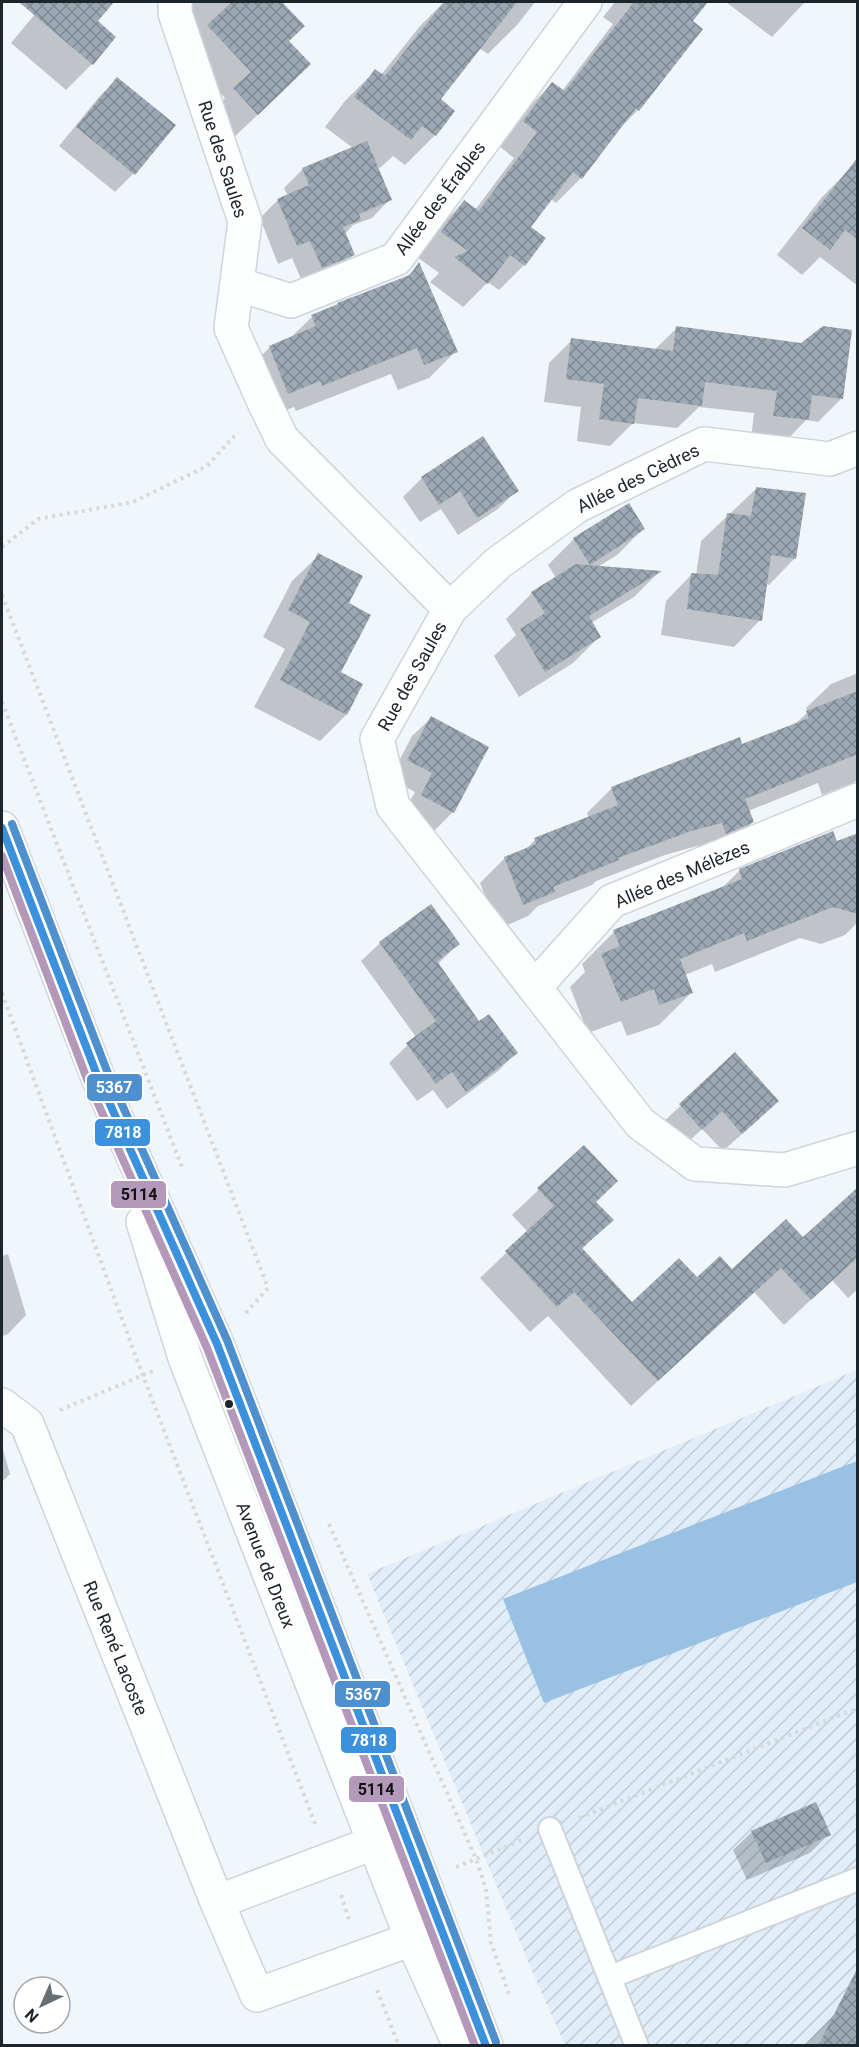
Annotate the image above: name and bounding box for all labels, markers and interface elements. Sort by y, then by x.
street label: Rue des Saules [194,98,252,220]
street label: Allée des Érables [391,137,489,259]
street label: Allée des Cèdres [573,439,703,517]
street label: Rue des Saules [373,618,451,734]
street label: Allée des Mélèzes [611,836,753,912]
line badge: 5367 [86,1073,143,1102]
text: 5367 [96,1078,132,1097]
line badge: 7818 [94,1118,151,1147]
text: 7818 [105,1123,141,1142]
line badge: 5114 [110,1180,167,1209]
text: 5114 [121,1185,157,1204]
unlabelled marker [223,1398,235,1410]
street label: Avenue de Dreux [232,1499,300,1631]
street label: Rue René Lacoste [79,1578,153,1718]
line badge: 5367 [334,1680,391,1708]
text: 5367 [345,1685,381,1704]
line badge: 7818 [340,1726,397,1754]
text: 7818 [351,1731,387,1750]
line badge: 5114 [348,1775,405,1803]
text: 5114 [358,1780,394,1799]
north arrow [12,1975,72,2035]
text: N [21,2005,43,2026]

